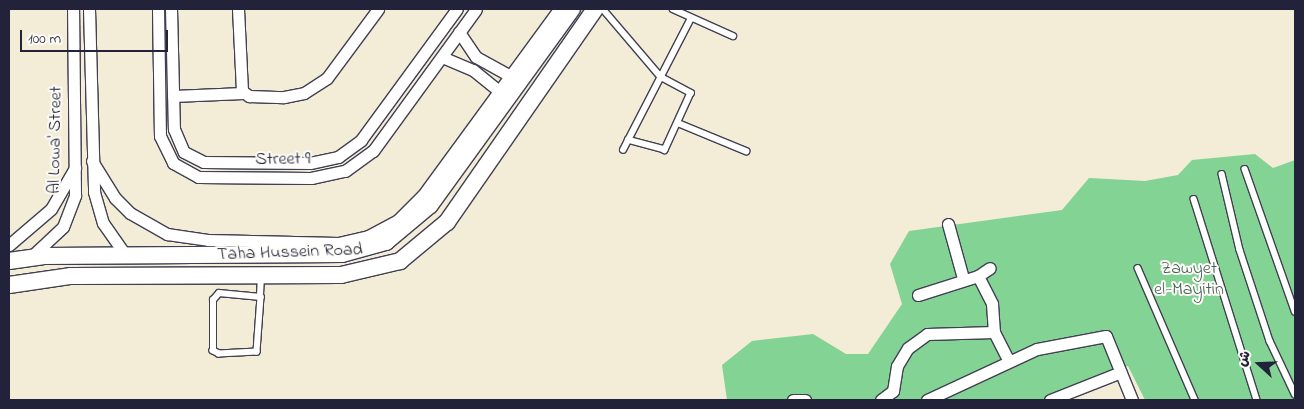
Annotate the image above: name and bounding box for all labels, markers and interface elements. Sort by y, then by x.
scale bar [22,20,170,52]
text: 100 m [28,28,61,50]
street label: Al Lowa' Street [44,86,68,194]
street label: Street 9 [255,149,311,171]
street label: Taha Hussein Road [217,240,363,266]
park label: Zawyet el-Mayitin [1154,259,1224,302]
north arrow [1234,339,1284,389]
text: ش [1232,348,1257,370]

